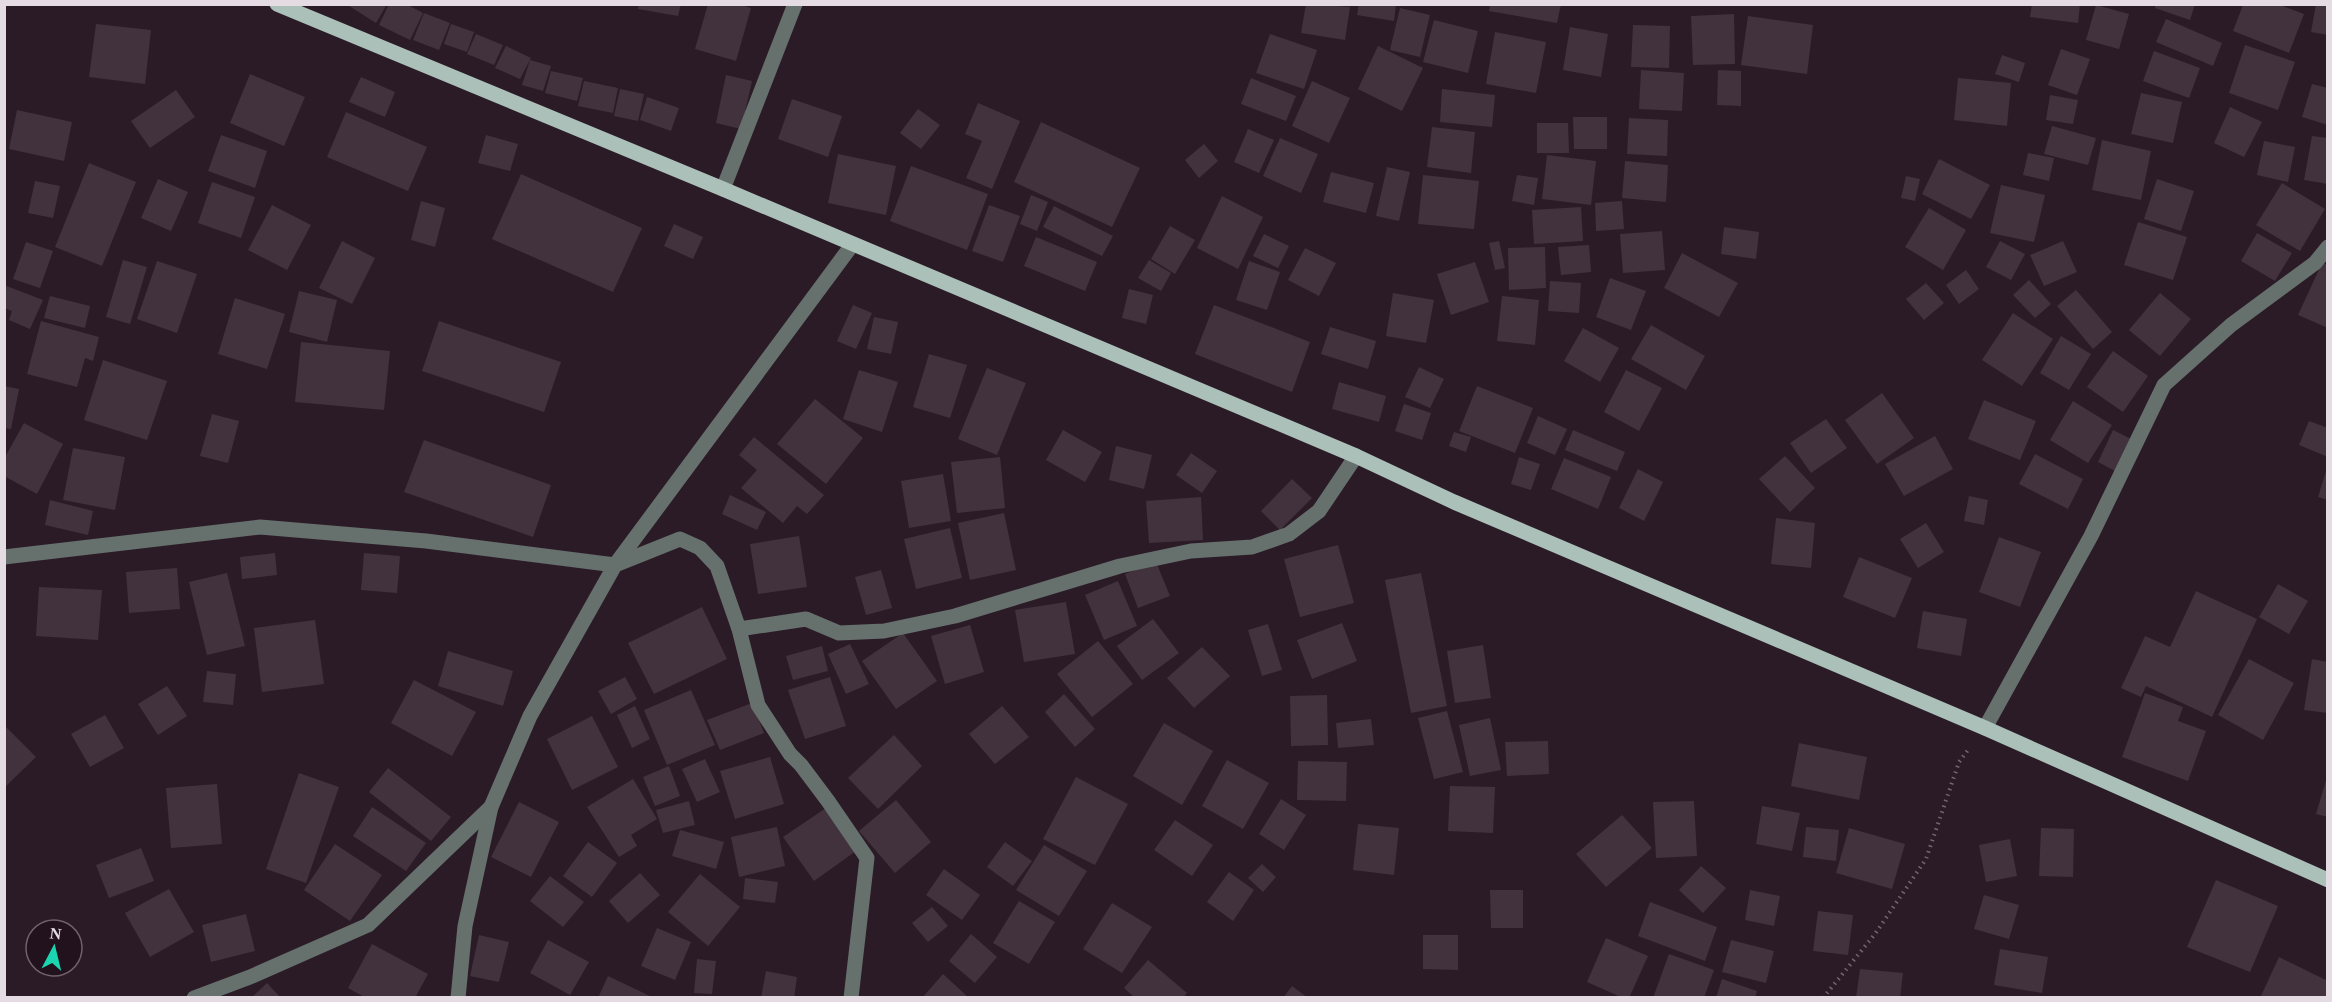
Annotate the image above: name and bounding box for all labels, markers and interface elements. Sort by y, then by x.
north arrow [24,918,84,978]
text: N [49,924,63,943]

